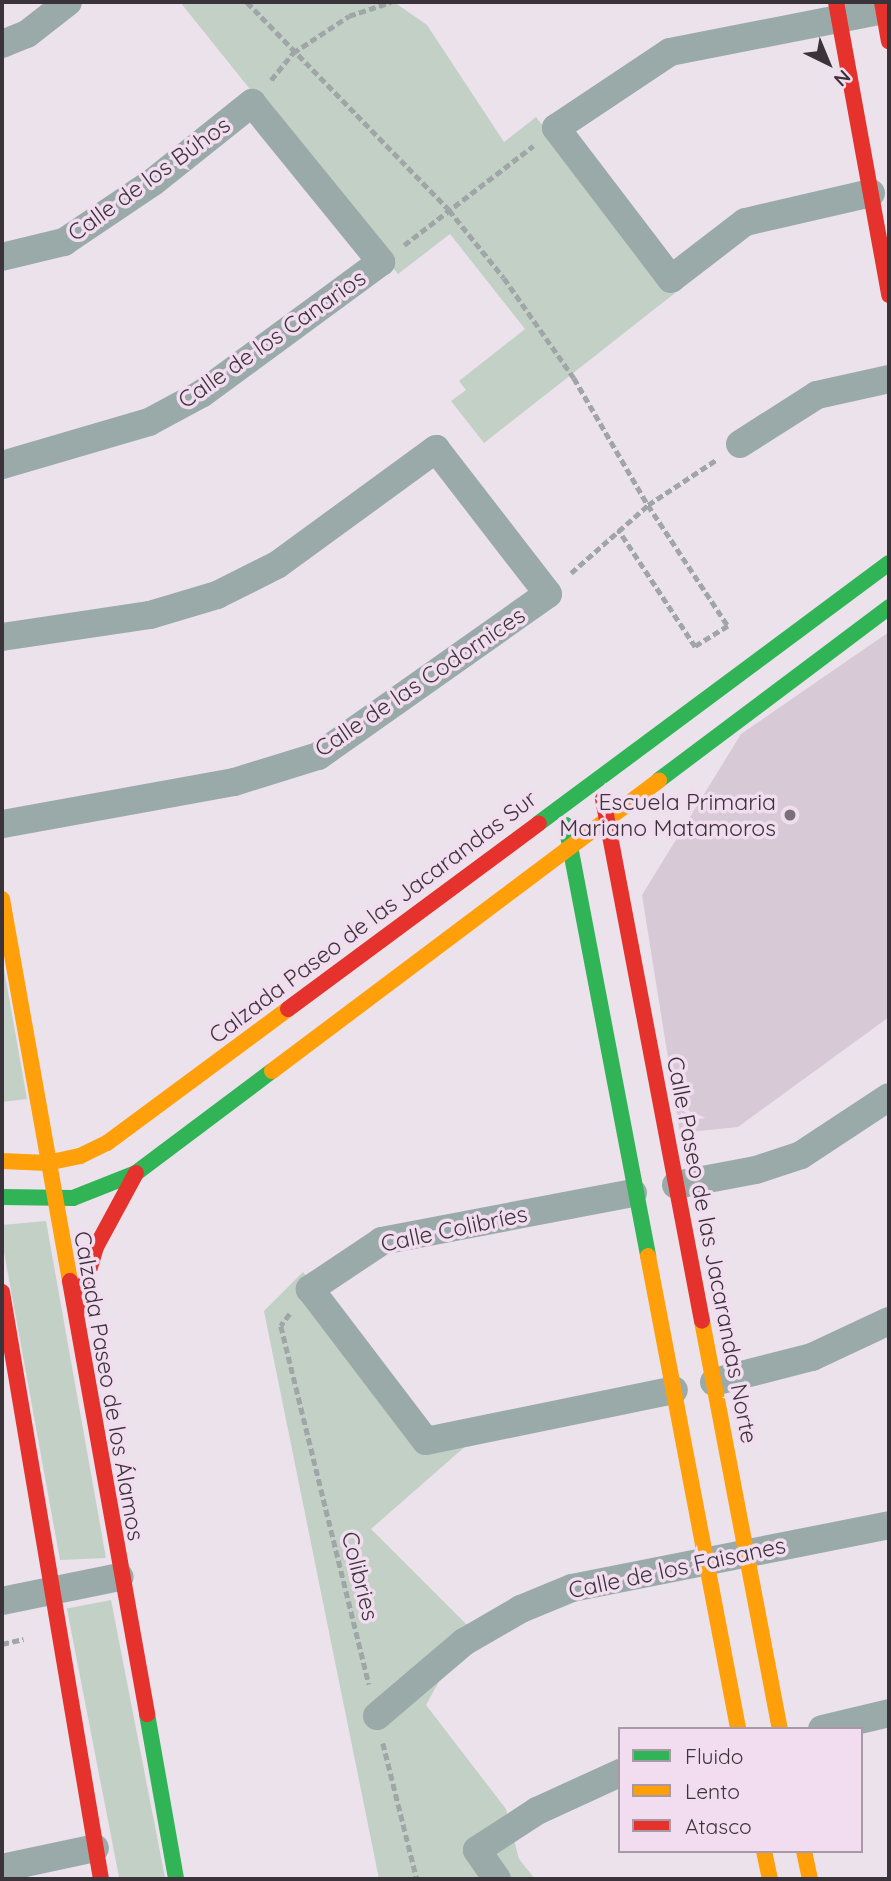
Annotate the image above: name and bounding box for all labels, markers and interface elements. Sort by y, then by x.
north arrow [793,28,863,98]
text: N [829,65,856,92]
street label: Calle de los Búhos [63,111,235,247]
street label: Calle de los Canarios [173,264,371,414]
street label: Calle de las Codornices [310,601,530,763]
street label: Calzada Paseo de las Jacarandas Sur [204,785,542,1049]
place label: Escuela Primaria Mariano Matamoros [559,788,776,842]
marker: Escuela Primaria Mariano Matamoros [782,807,798,823]
street label: Calle Paseo de las Jacarandas Norte [661,1054,763,1446]
street label: Calle Colibríes [378,1200,530,1258]
street label: Calzada Paseo de los Álamos [68,1229,150,1543]
street label: Colibries [336,1529,384,1623]
street label: Calle de los Faisanes [566,1532,788,1604]
legend [618,1727,863,1853]
text: Fluido [685,1743,743,1769]
text: Lento [685,1778,740,1804]
text: Atasco [685,1813,752,1839]

